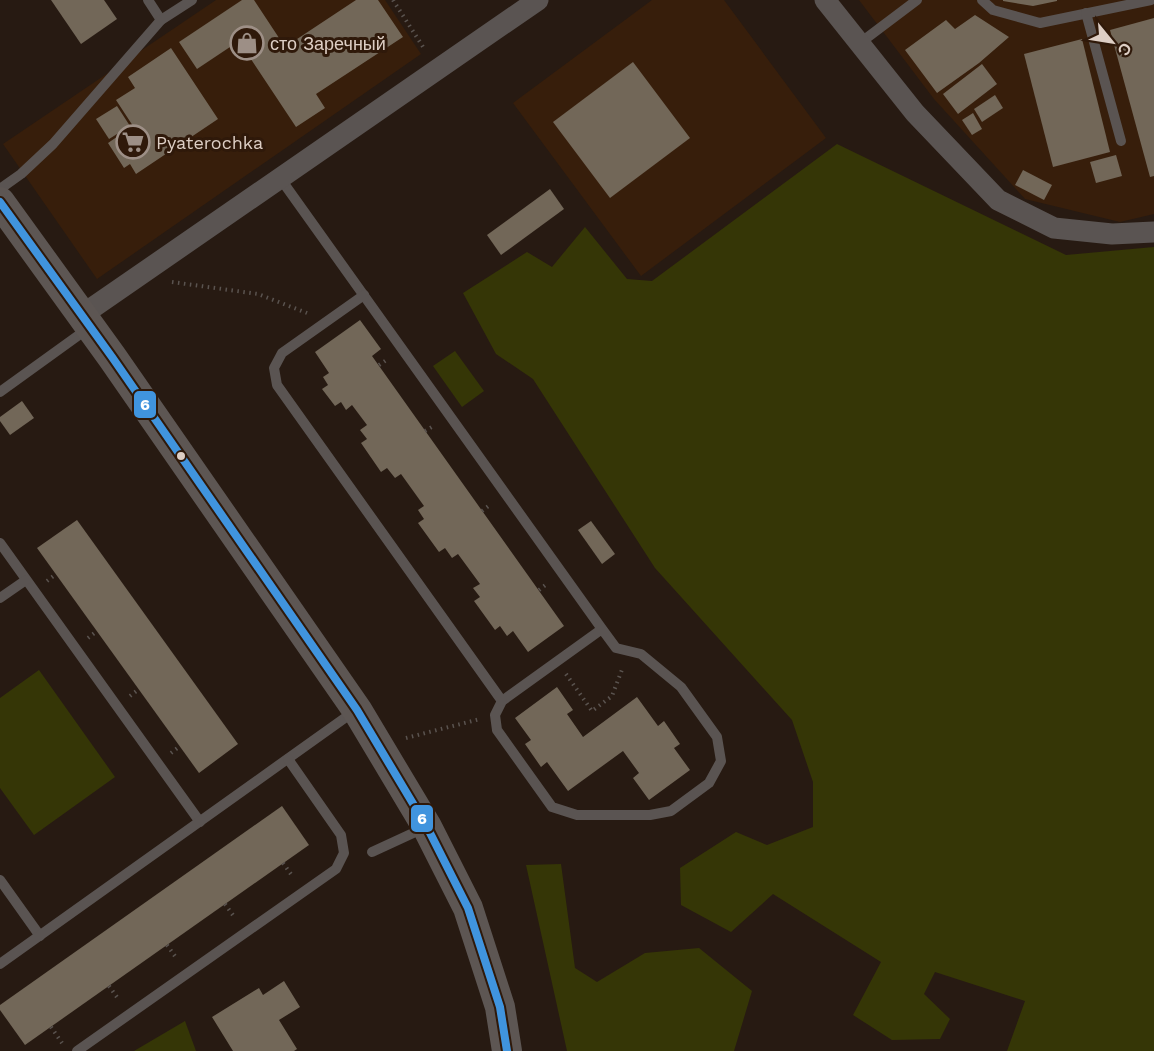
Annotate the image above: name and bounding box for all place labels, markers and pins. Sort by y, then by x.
shop icon: сто Заречный [229,25,265,61]
place label: сто Заречный [270,33,386,54]
supermarket icon: Pyaterochka [115,124,151,160]
place label: Pyaterochka [156,132,263,153]
unlabelled marker [175,450,187,462]

